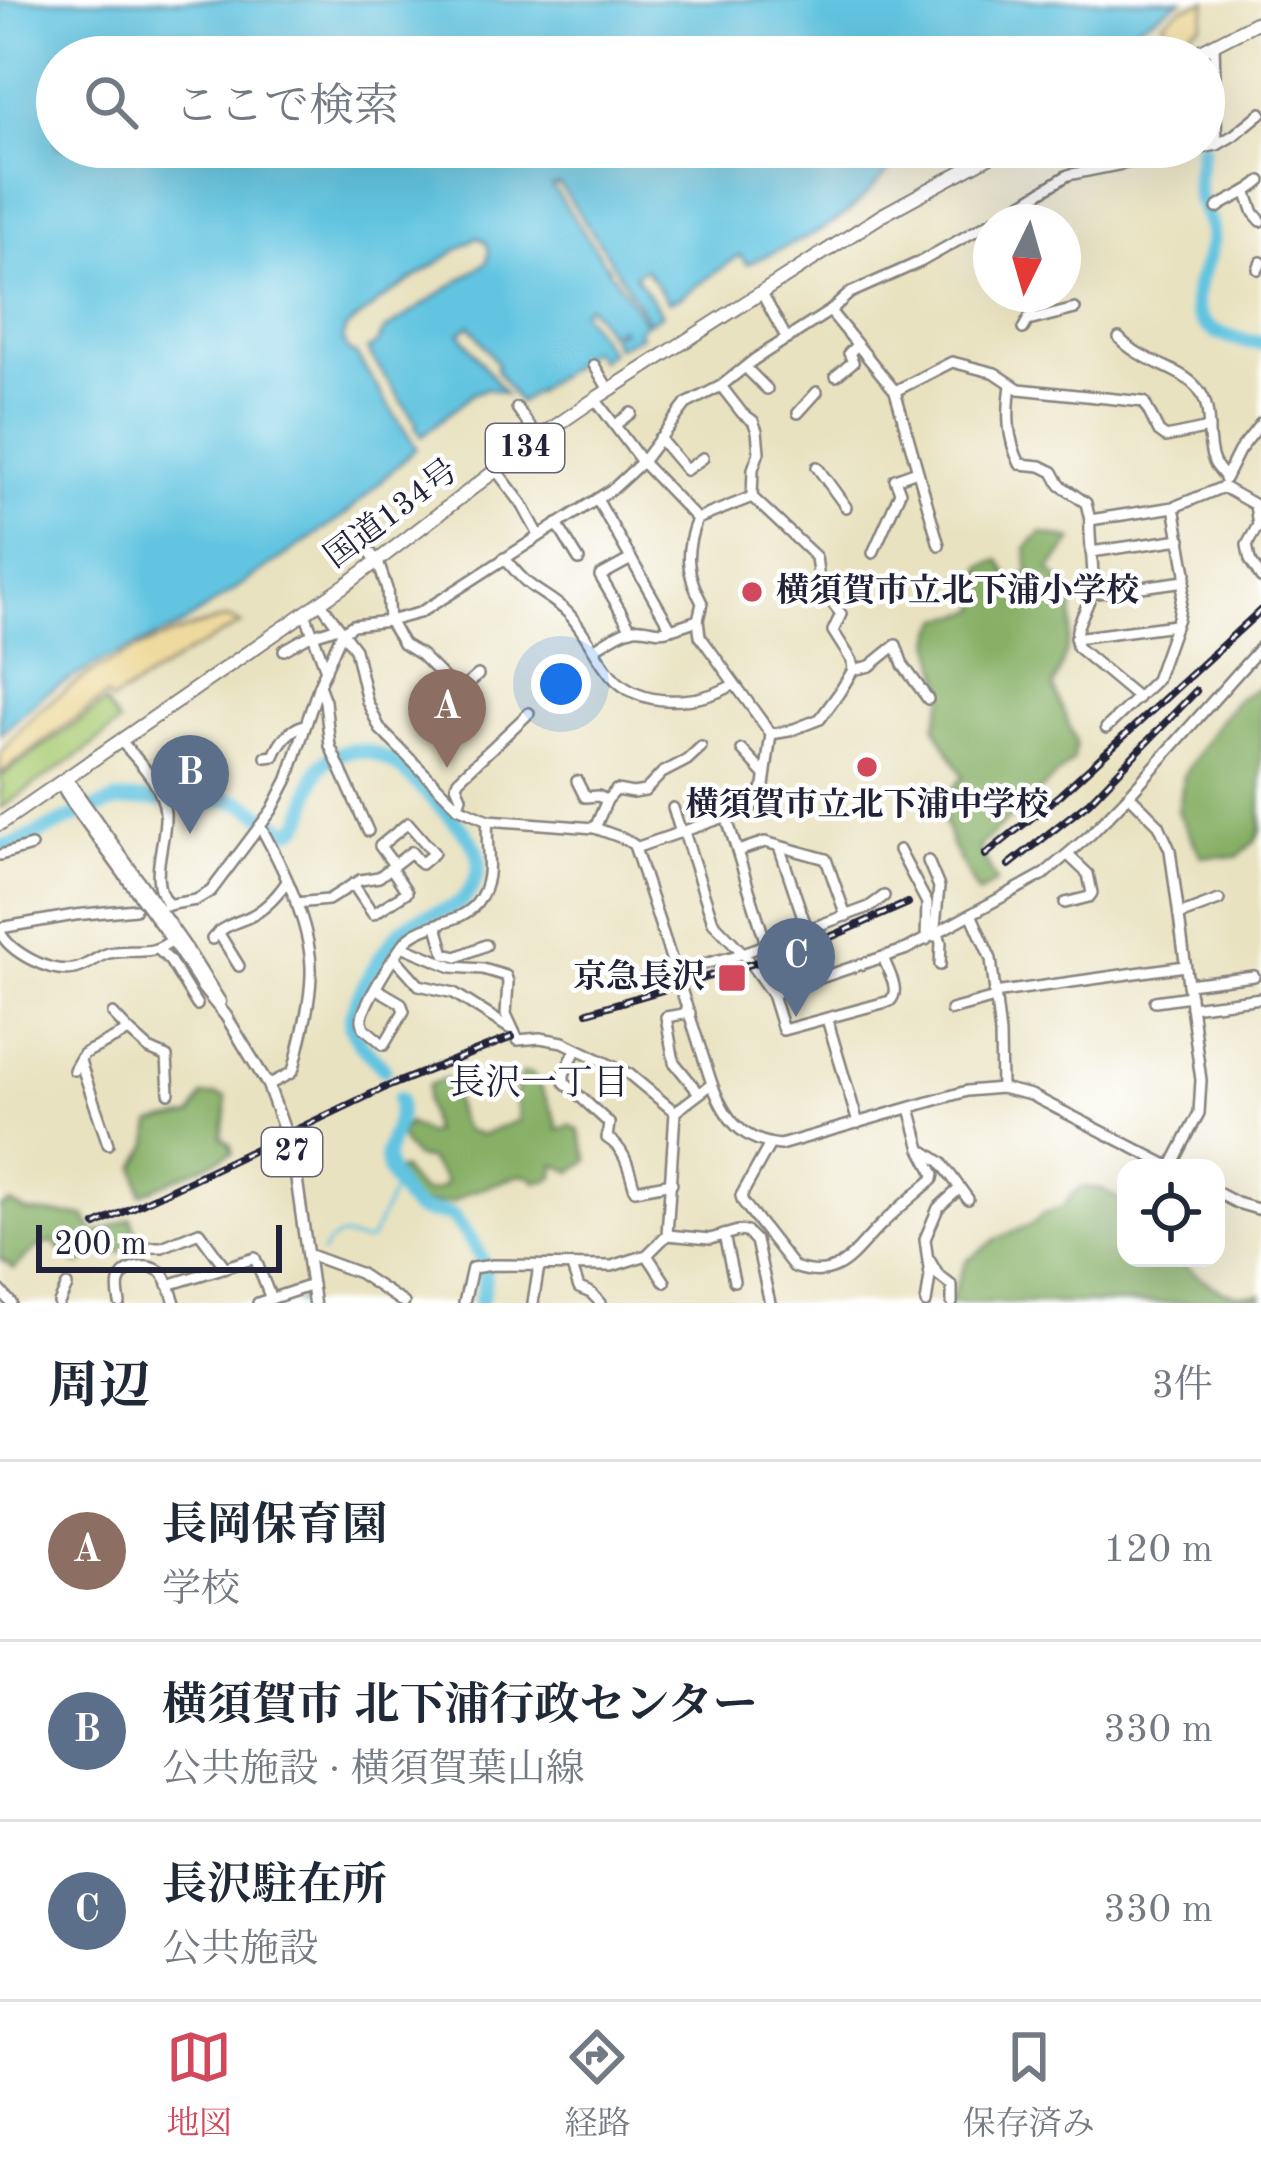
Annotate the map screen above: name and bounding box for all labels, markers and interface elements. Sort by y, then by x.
search box [36,36,1225,168]
icon: search [78,69,144,135]
text: ここで検索 [174,86,399,131]
north arrow [973,204,1081,312]
road number: 134 [486,424,564,472]
street label: 国道134号 [318,452,464,575]
place label: 横須賀市立北下浦小学校 [776,572,1139,609]
marker: 横須賀市立北下浦小学校 [739,579,765,605]
your location [531,654,591,714]
pin: A [408,669,486,768]
pin: B [151,735,229,834]
marker: 横須賀市立北下浦中学校 [854,754,880,780]
place label: 横須賀市立北下浦中学校 [686,786,1049,823]
pin: C [757,918,835,1017]
place label: 京急長沢 [573,958,705,995]
marker: 京急長沢 [716,962,748,994]
district label: 長沢一丁目 [449,1064,629,1103]
road number: 27 [262,1128,322,1176]
map controls [1117,1159,1225,1267]
button: locate [1117,1159,1225,1267]
scale bar [36,1219,282,1272]
text: 200 m [54,1229,147,1262]
text: 周辺 [48,1363,150,1414]
text: 3件 [1151,1367,1213,1406]
text: 長岡保育園 [162,1505,387,1550]
text: A [72,1531,102,1570]
text: 120 m [1103,1531,1213,1570]
text: 学校 [162,1571,240,1610]
text: 横須賀市 北下浦行政センター [162,1685,758,1730]
text: B [73,1711,101,1750]
text: 330 m [1103,1711,1213,1750]
text: 公共施設 · 横須賀葉山線 [162,1751,585,1790]
text: 長沢駐在所 [162,1865,387,1910]
text: C [74,1891,100,1930]
text: 330 m [1103,1891,1213,1930]
text: 公共施設 [162,1931,318,1970]
tab: 地図 [166,2024,232,2146]
tab: 経路 [564,2024,630,2146]
tab: 保存済み [963,2024,1095,2146]

